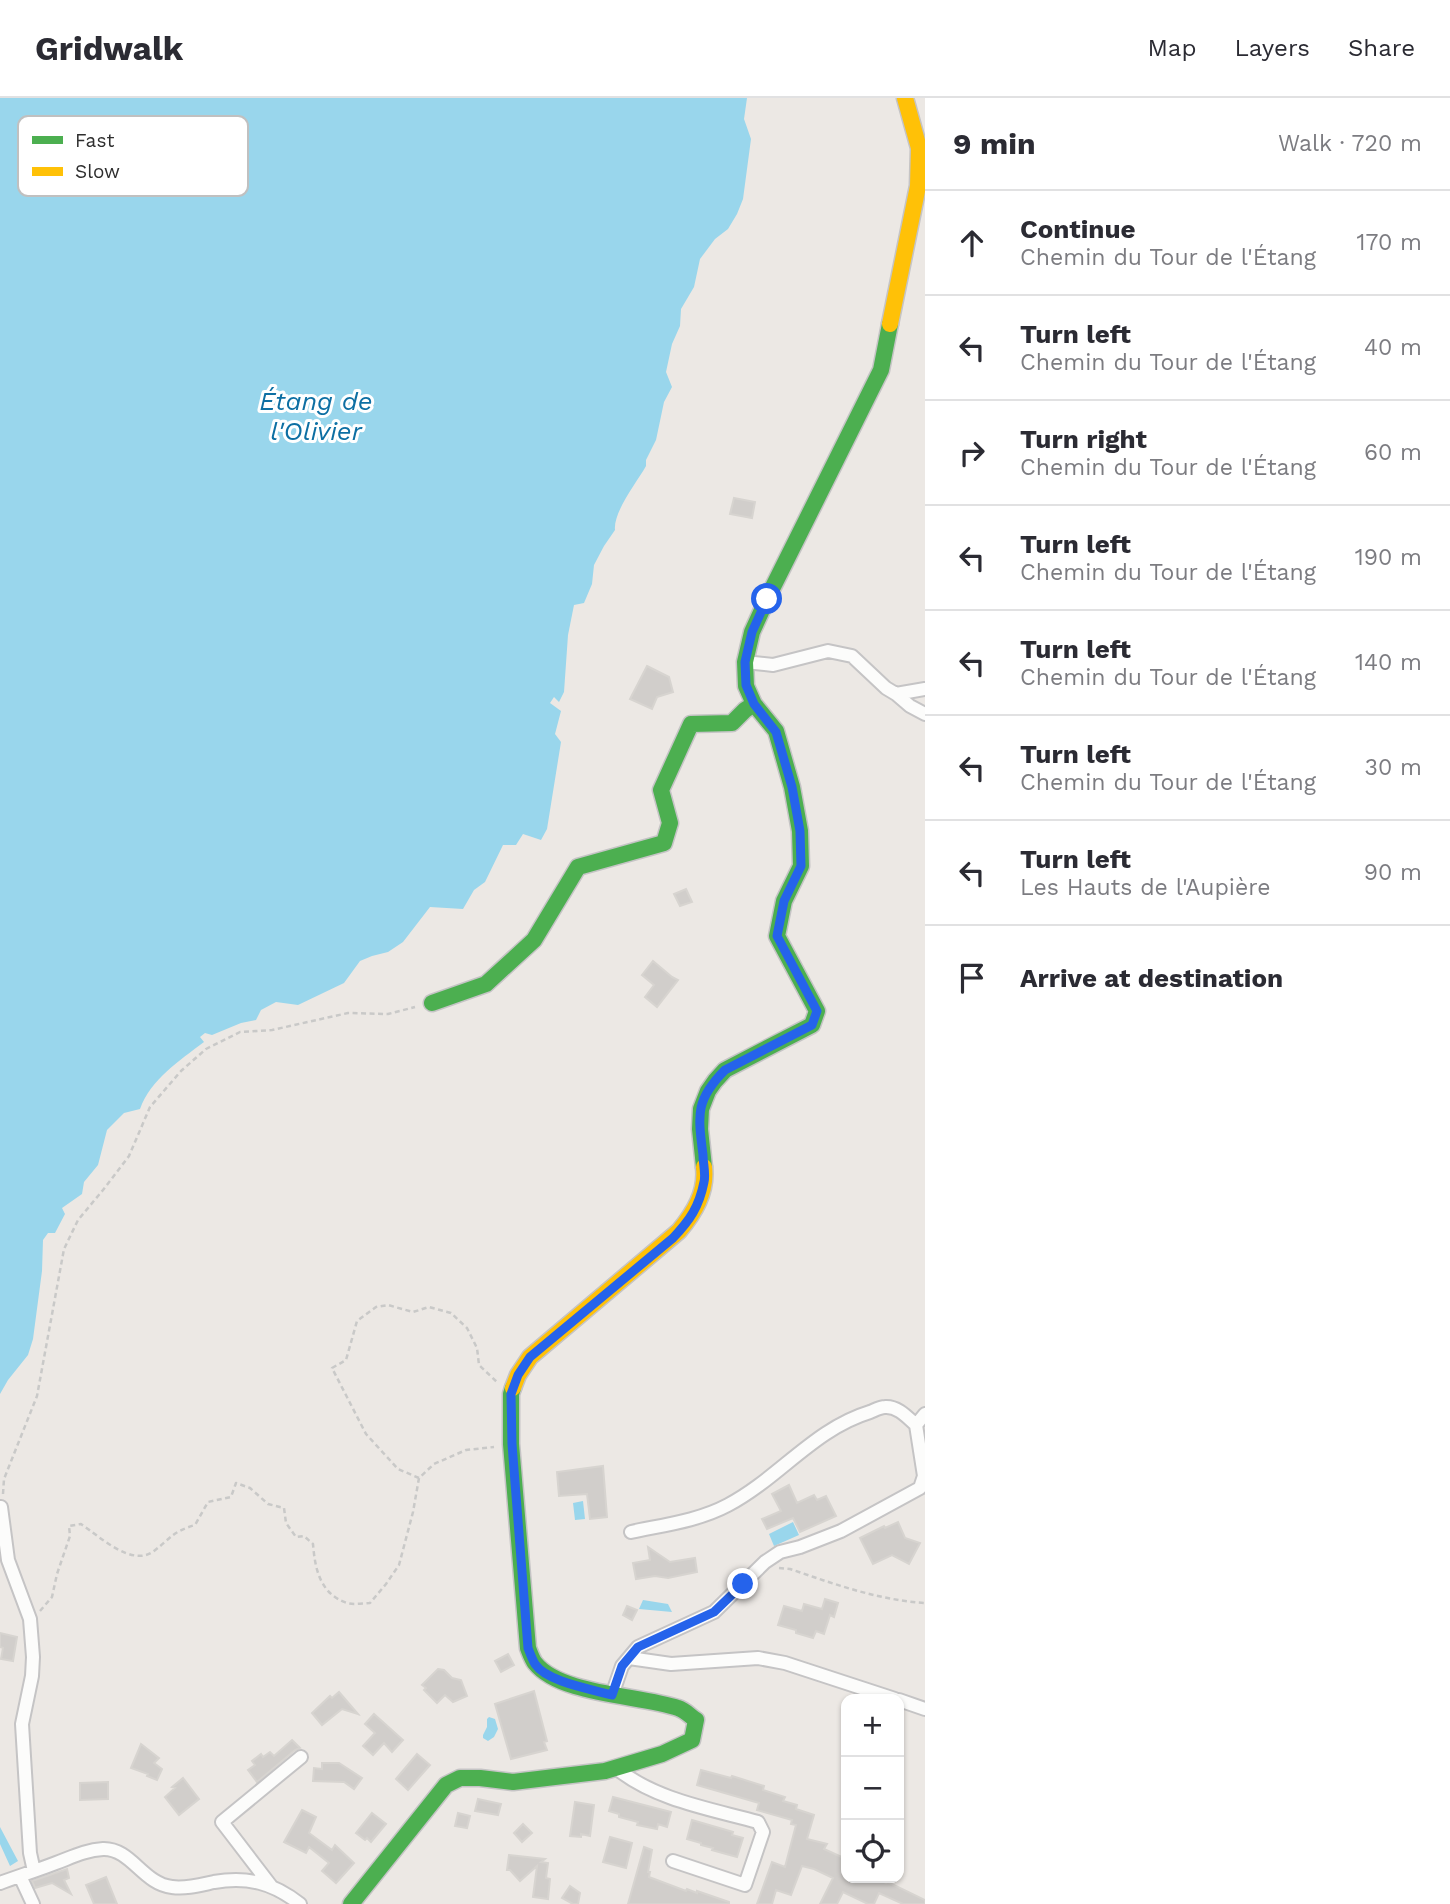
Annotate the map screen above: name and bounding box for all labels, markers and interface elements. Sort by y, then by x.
text: Gridwalk [35,29,183,68]
text: Map [1148,34,1196,62]
text: Layers [1234,34,1310,62]
text: Share [1348,34,1415,62]
legend [18,116,248,196]
text: 9 min [953,126,1036,161]
text: Fast [75,129,114,152]
text: Walk · 720 m [1278,130,1422,157]
text: Slow [75,160,120,183]
text: Continue [1020,214,1136,244]
icon: ahead [953,224,991,262]
text: 170 m [1357,229,1422,256]
text: Chemin du Tour de l'Étang [1020,244,1316,271]
text: Turn left [1020,319,1131,349]
icon: left [953,329,991,367]
text: 40 m [1364,334,1422,361]
text: Chemin du Tour de l'Étang [1020,349,1316,376]
water label: Étang de l'Olivier [259,386,373,446]
text: Turn right [1020,424,1147,454]
icon: right [953,434,991,472]
text: 60 m [1364,439,1422,466]
text: Chemin du Tour de l'Étang [1020,454,1316,481]
text: Turn left [1020,529,1131,559]
icon: left [953,539,991,577]
text: 190 m [1355,544,1422,571]
text: Chemin du Tour de l'Étang [1020,559,1316,586]
route start [751,583,782,614]
text: Turn left [1020,634,1131,664]
icon: left [953,644,991,682]
text: 140 m [1355,649,1422,676]
text: Chemin du Tour de l'Étang [1020,664,1316,691]
text: Turn left [1020,739,1131,769]
icon: left [953,749,991,787]
text: 30 m [1365,754,1422,781]
text: Chemin du Tour de l'Étang [1020,769,1316,796]
text: Turn left [1020,844,1131,874]
icon: left [953,854,991,892]
text: 90 m [1364,859,1422,886]
text: Les Hauts de l'Aupière [1020,874,1271,901]
icon: arrive [953,959,991,997]
text: Arrive at destination [1020,963,1283,993]
route end [727,1568,758,1599]
map controls [841,1694,904,1883]
button: + [841,1694,904,1757]
button: − [841,1757,904,1820]
button: locate [841,1820,904,1883]

